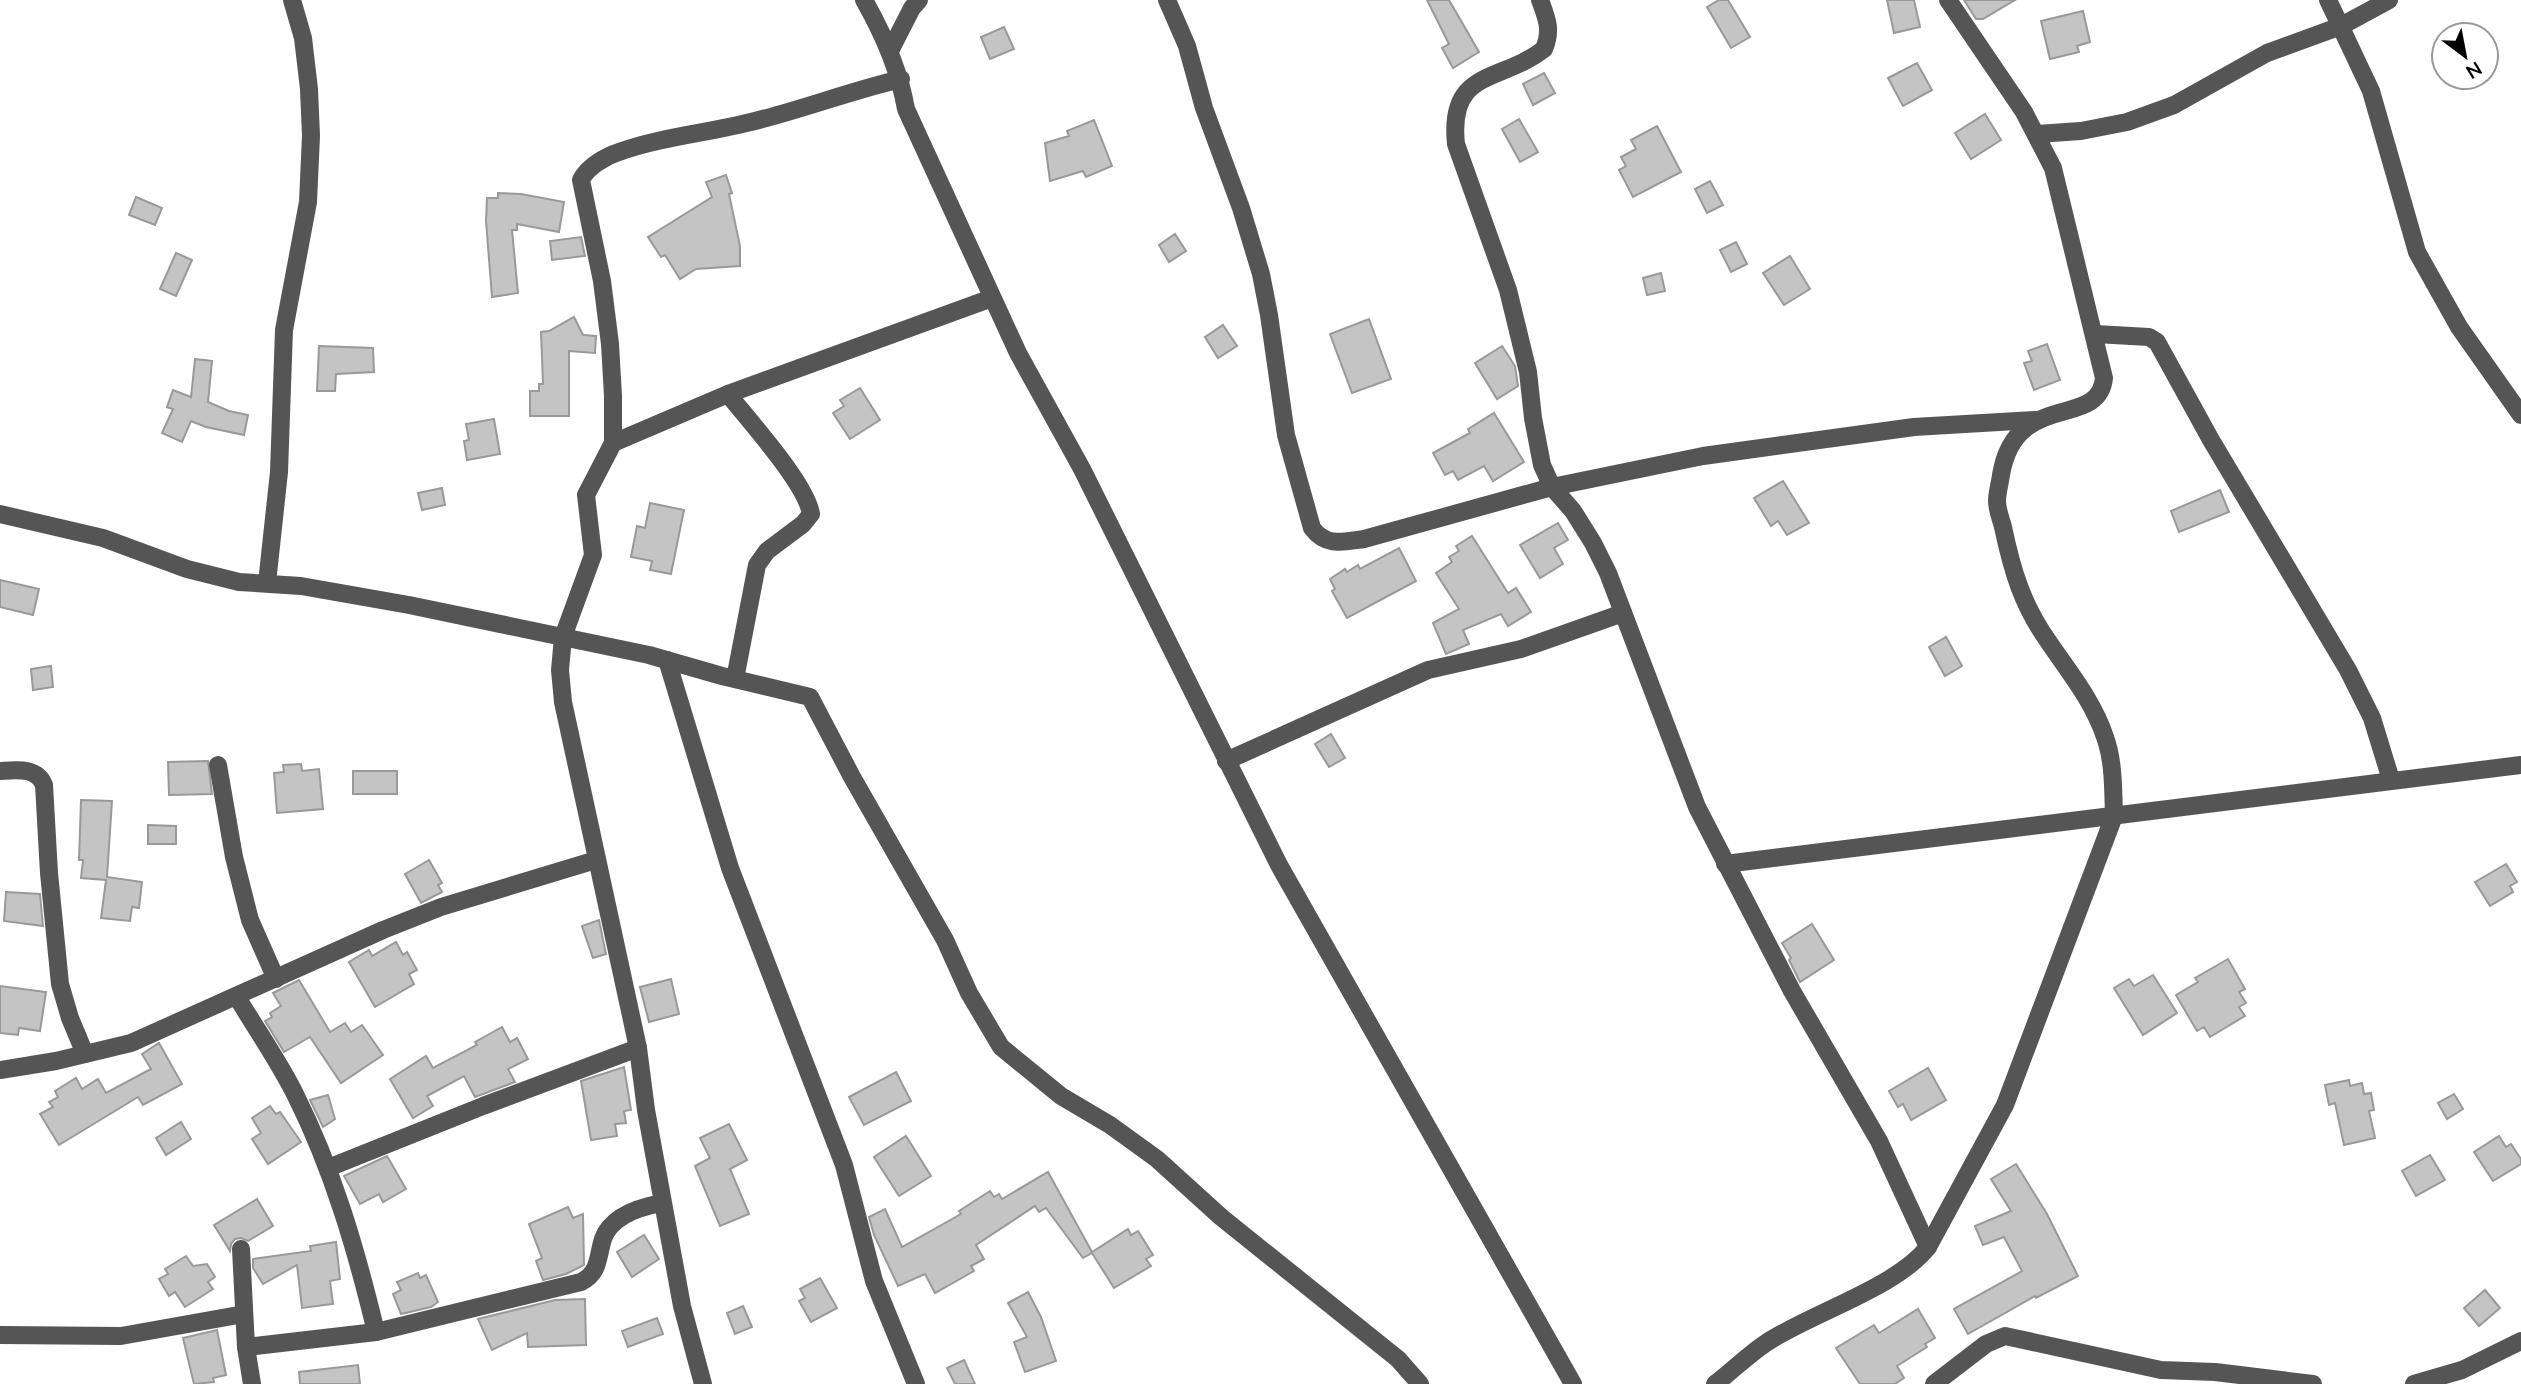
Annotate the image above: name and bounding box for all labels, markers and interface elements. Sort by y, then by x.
north arrow [2430,21,2500,91]
text: N [2462,56,2486,84]

